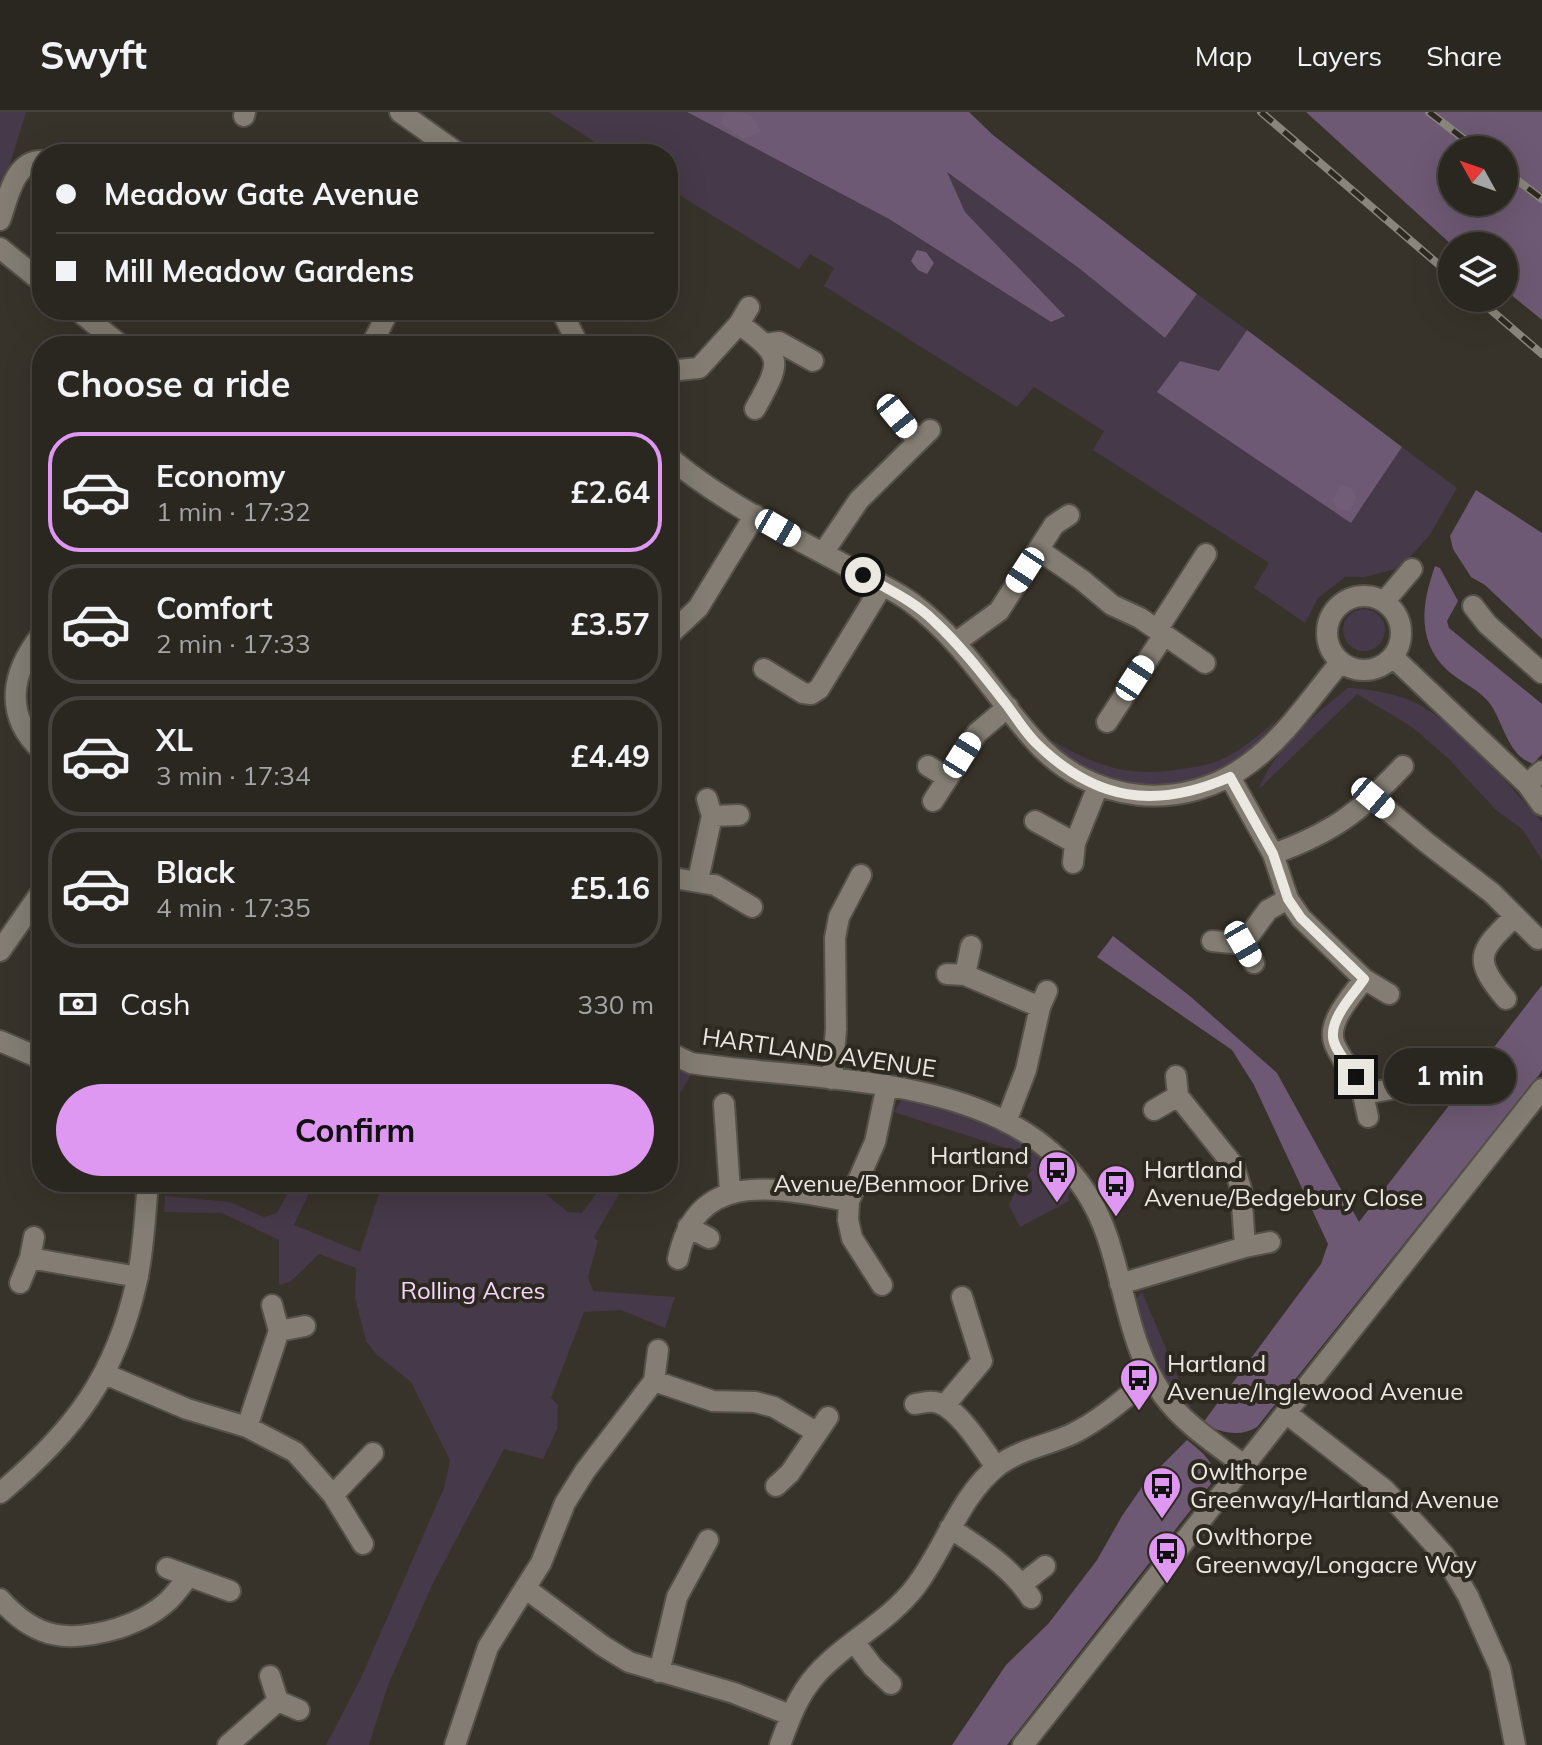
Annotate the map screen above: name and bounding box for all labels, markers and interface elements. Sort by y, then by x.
text: Swyft [40,31,147,79]
text: Map [1195,38,1252,73]
text: Layers [1296,38,1382,73]
text: Share [1426,38,1502,73]
north arrow [1438,136,1518,216]
map controls [1438,136,1518,312]
text: Meadow Gate Avenue [104,175,419,213]
button: layers [1438,232,1518,312]
text: Mill Meadow Gardens [104,252,414,290]
text: Choose a ride [56,361,290,406]
car [873,390,921,442]
icon: car [60,456,132,528]
text: Economy [156,457,285,495]
text: £2.64 [571,473,650,511]
text: 1 min · 17:32 [156,495,311,528]
car [751,506,805,550]
car [1002,543,1048,597]
route start [845,557,881,593]
icon: car [60,588,132,660]
text: Comfort [156,589,273,627]
text: £3.57 [571,605,650,643]
text: 2 min · 17:33 [156,627,311,660]
car [1112,651,1158,705]
icon: car [60,720,132,792]
text: XL [156,721,193,759]
car [939,728,985,782]
text: £4.49 [571,737,650,775]
text: 3 min · 17:34 [156,759,311,792]
car [1347,773,1399,823]
icon: car [60,852,132,924]
text: Black [156,853,235,891]
text: £5.16 [571,869,650,907]
text: 4 min · 17:35 [156,891,311,924]
car [1221,917,1265,971]
icon: cash [56,982,100,1026]
text: Cash [120,985,191,1023]
text: 330 m [578,988,654,1021]
street label: HARTLAND AVENUE [700,1021,938,1083]
callout: 1 min [1384,1049,1516,1105]
route end [1338,1059,1374,1095]
text: 1 min [1416,1059,1484,1092]
button: Confirm [56,1084,654,1176]
place label: Hartland Avenue/Benmoor Drive [774,1140,1029,1198]
bus stop icon: Hartland Avenue/Benmoor Drive [1036,1149,1078,1204]
place label: Hartland Avenue/Bedgebury Close [1144,1154,1423,1212]
bus stop icon: Hartland Avenue/Bedgebury Close [1095,1163,1137,1218]
park label: Rolling Acres [401,1275,545,1305]
place label: Hartland Avenue/Inglewood Avenue [1167,1348,1463,1406]
bus stop icon: Hartland Avenue/Inglewood Avenue [1118,1357,1160,1412]
place label: Owlthorpe Greenway/Hartland Avenue [1190,1456,1499,1514]
bus stop icon: Owlthorpe Greenway/Hartland Avenue [1141,1465,1183,1520]
place label: Owlthorpe Greenway/Longacre Way [1195,1521,1477,1579]
bus stop icon: Owlthorpe Greenway/Longacre Way [1146,1530,1188,1585]

